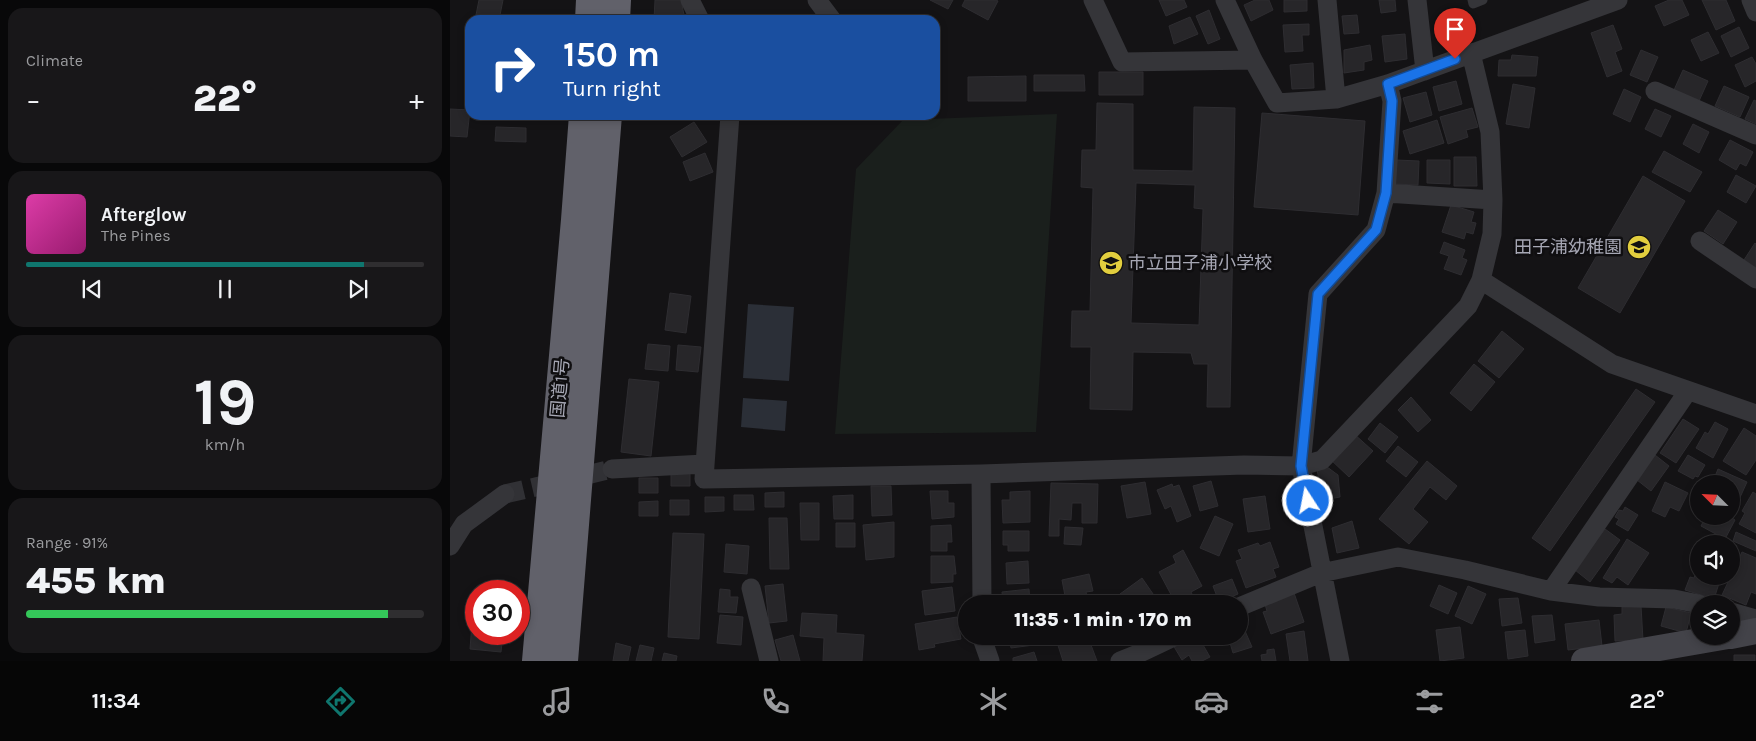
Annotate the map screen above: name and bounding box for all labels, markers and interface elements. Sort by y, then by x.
pin [1434,8,1476,59]
icon: arrive [1441,15,1469,43]
text: 150 m [563,34,660,75]
icon: right [480,35,545,100]
text: Climate [26,51,83,70]
text: 22° [193,76,257,121]
text: Turn right [563,76,661,102]
text: − [26,83,41,116]
text: + [409,83,424,116]
text: Afterglow [101,204,187,226]
text: The Pines [101,226,171,245]
school or university icon: 田子浦幼稚園 [1626,234,1652,260]
place label: 田子浦幼稚園 [1514,236,1622,258]
school or university icon: 市立田子浦小学校 [1098,250,1124,276]
place label: 市立田子浦小学校 [1128,252,1272,274]
icon: previous [78,275,106,303]
icon: pause [211,275,239,303]
icon: next [344,275,372,303]
street label: 国道1号 [546,357,574,419]
text: 19 [194,364,256,440]
text: km/h [205,435,245,454]
position arrow [1281,474,1333,526]
north arrow [1690,475,1740,525]
map controls [1690,475,1740,645]
text: Range · 91% [26,533,108,552]
button: sound [1690,535,1740,585]
text: 455 km [26,558,166,603]
speed limit sign: 30 [465,580,530,645]
button: layers [1690,595,1740,645]
text: 11:35 · 1 min · 170 m [1014,609,1192,631]
icon: directions [323,684,358,719]
icon: music [540,684,575,719]
icon: phone [758,684,793,719]
icon: climate [976,684,1011,719]
icon: car [1194,684,1229,719]
icon: filters [1412,684,1447,719]
text: 11:34 [91,688,140,714]
text: 22° [1629,688,1665,714]

